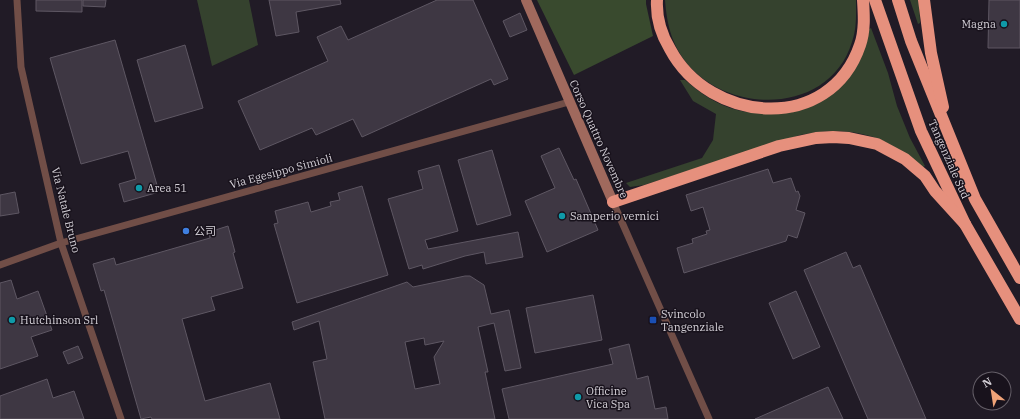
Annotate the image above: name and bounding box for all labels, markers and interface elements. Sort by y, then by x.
place label: Magna [961,17,996,31]
marker: Magna [999,19,1009,29]
street label: Corso Quattro Novembre [567,78,632,200]
street label: Tangenziale Sud [925,117,973,201]
street label: Via Egesippo Simioli [228,150,334,191]
street label: Via Natale Bruno [49,166,83,254]
place label: Area 51 [147,181,187,195]
marker: Area 51 [134,183,144,193]
place label: Samperio vernici [570,209,660,223]
marker: Samperio vernici [557,211,567,221]
place label: 公司 [194,224,216,238]
marker: 公司 [181,226,191,236]
place label: Svincolo Tangenziale [661,307,724,334]
place label: Hutchinson Srl [20,313,98,327]
marker: Hutchinson Srl [7,315,17,325]
marker: Svincolo Tangenziale [648,315,658,325]
north arrow [972,371,1012,411]
text: N [980,374,995,391]
place label: Officine Vica Spa [586,384,630,411]
marker: Officine Vica Spa [573,392,583,402]

